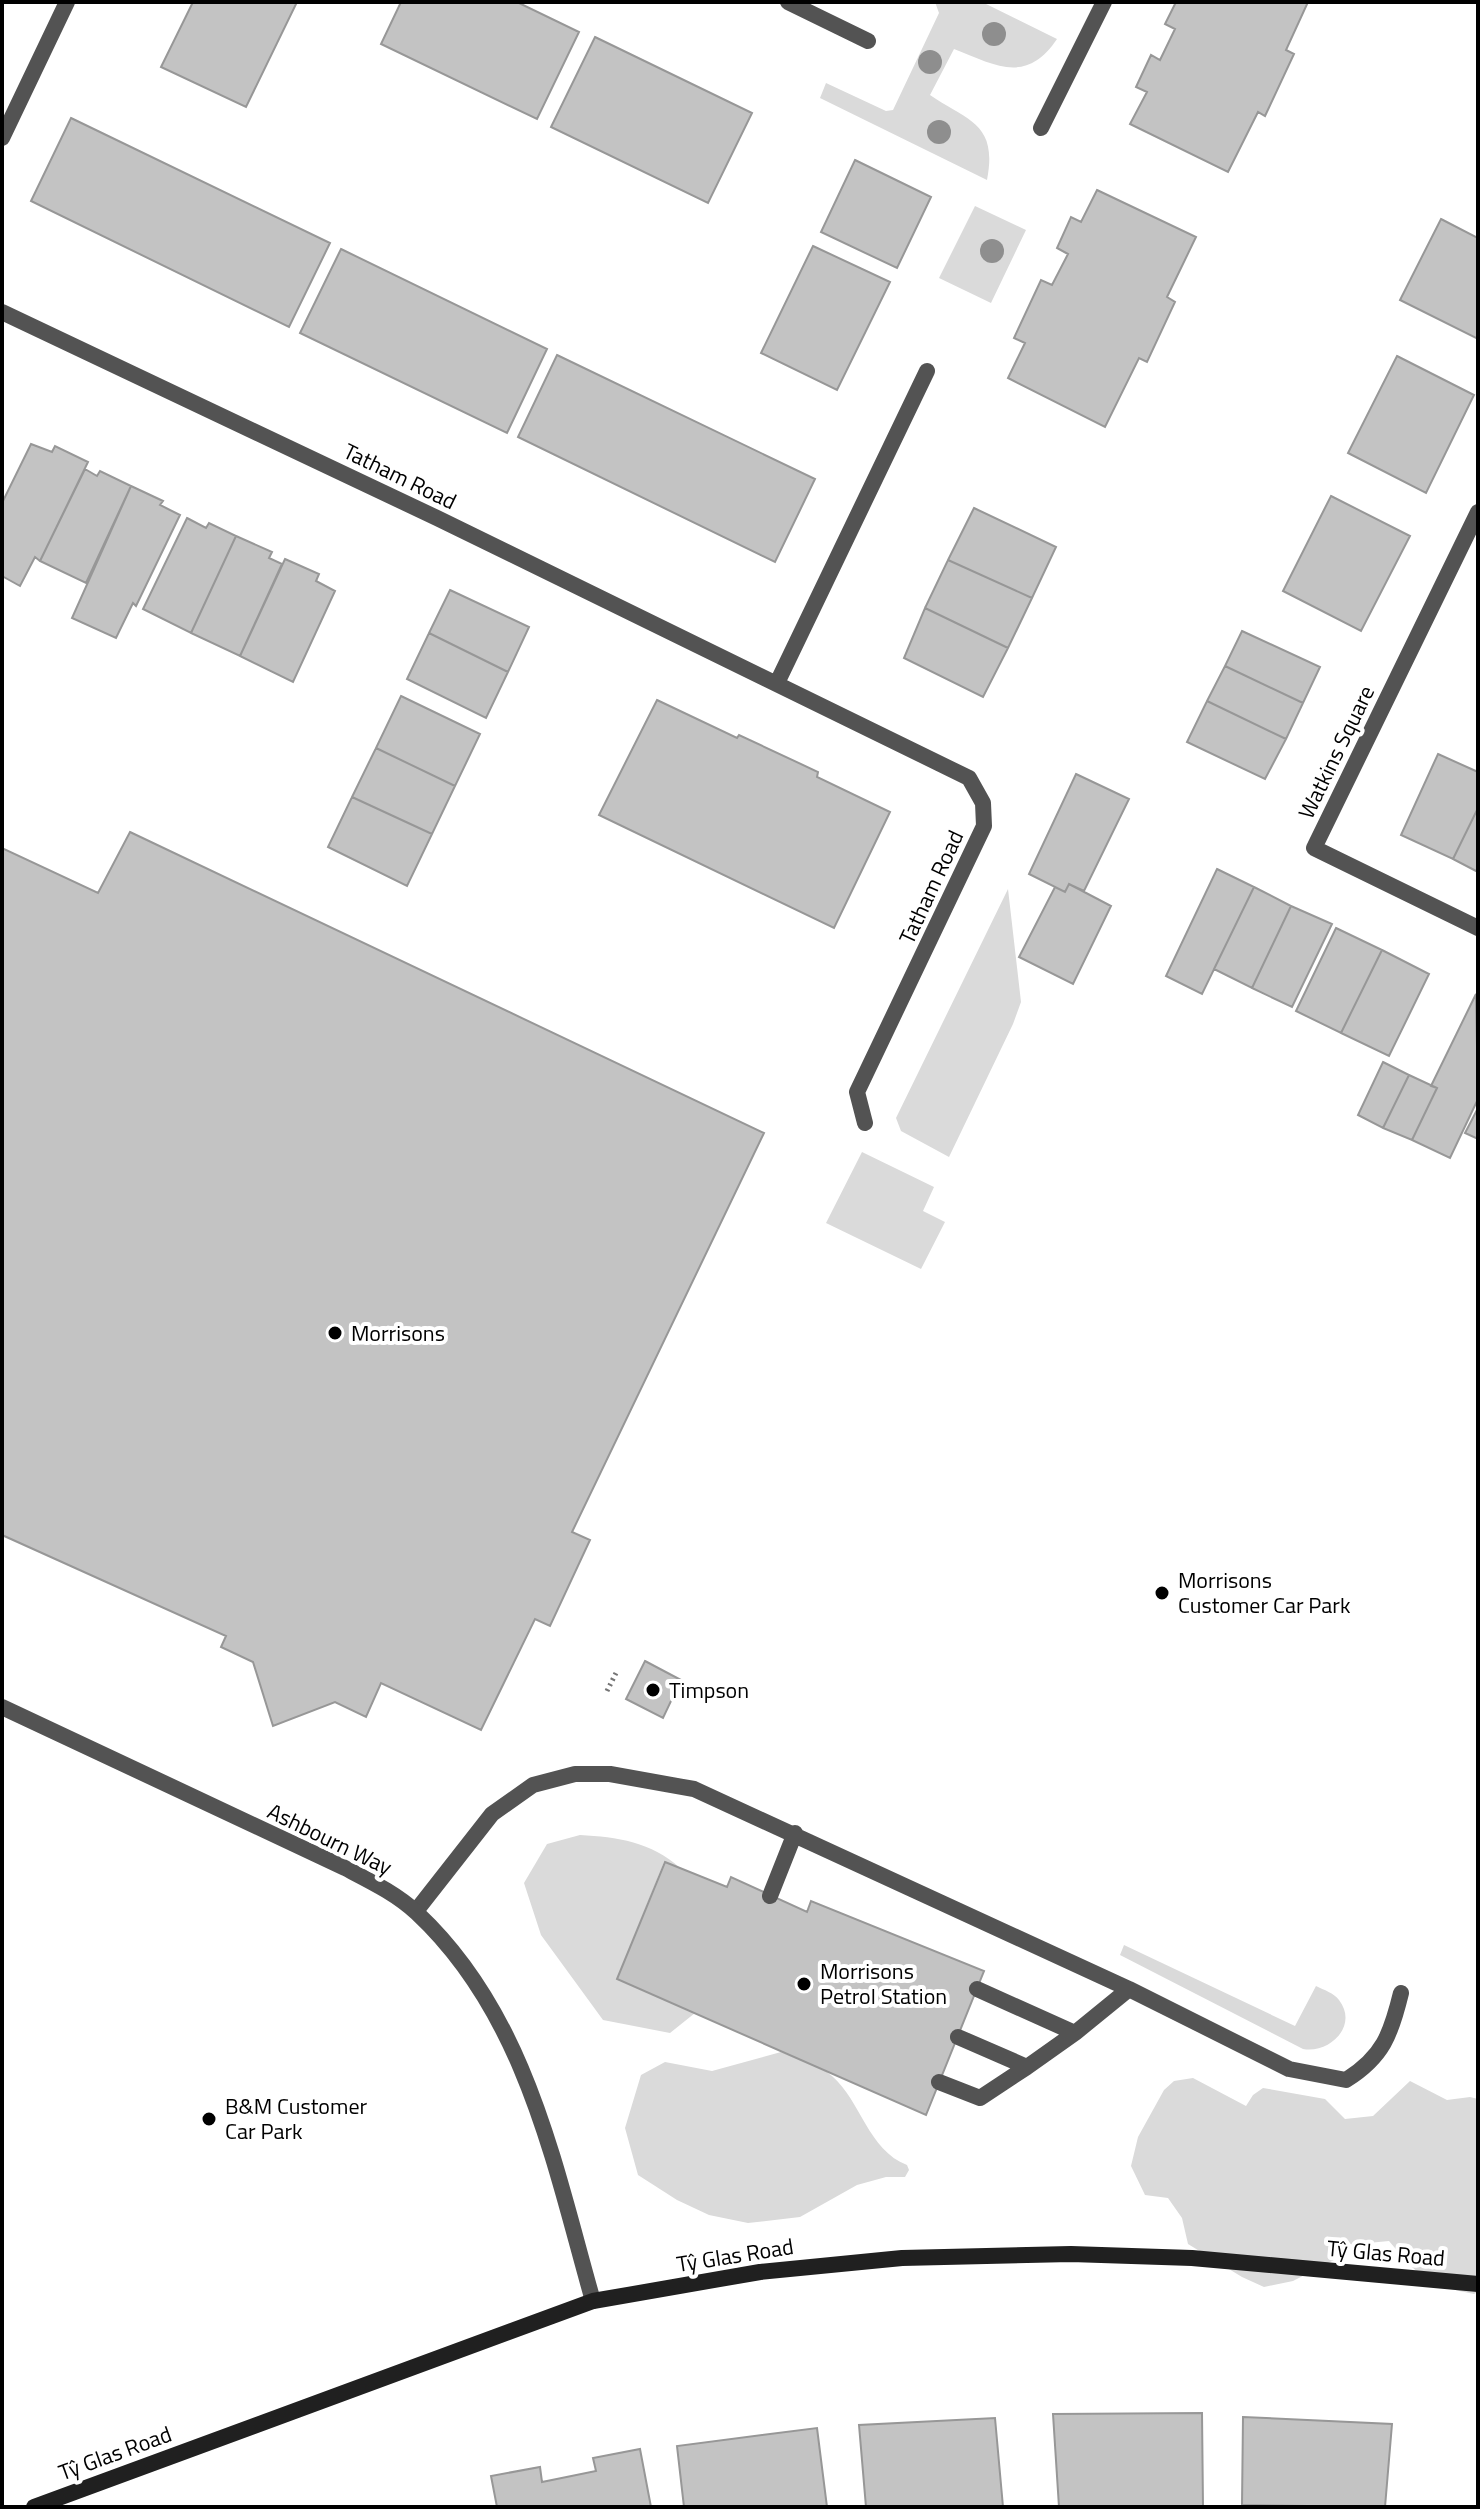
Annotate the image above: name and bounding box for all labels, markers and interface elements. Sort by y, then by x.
street label: Tatham Road [338,434,462,518]
street label: Watkins Square [1289,679,1383,825]
street label: Tatham Road [890,825,972,949]
place label: Morrisons [351,1316,445,1350]
marker: Morrisons [326,1324,344,1342]
place label: Morrisons Customer Car Park [1178,1563,1351,1622]
marker: Morrisons Customer Car Park [1153,1584,1171,1602]
place label: Timpson [669,1673,749,1707]
marker: Timpson [644,1681,662,1699]
street label: Ashbourn Way [262,1794,398,1884]
place label: Morrisons Petrol Station [820,1954,947,2013]
marker: Morrisons Petrol Station [795,1975,813,1993]
place label: B&M Customer Car Park [225,2089,367,2148]
marker: B&M Customer Car Park [200,2110,218,2128]
street label: Tŷ Glas Road [674,2229,796,2281]
street label: Tŷ Glas Road [1326,2231,1446,2275]
street label: Tŷ Glas Road [54,2417,176,2489]

